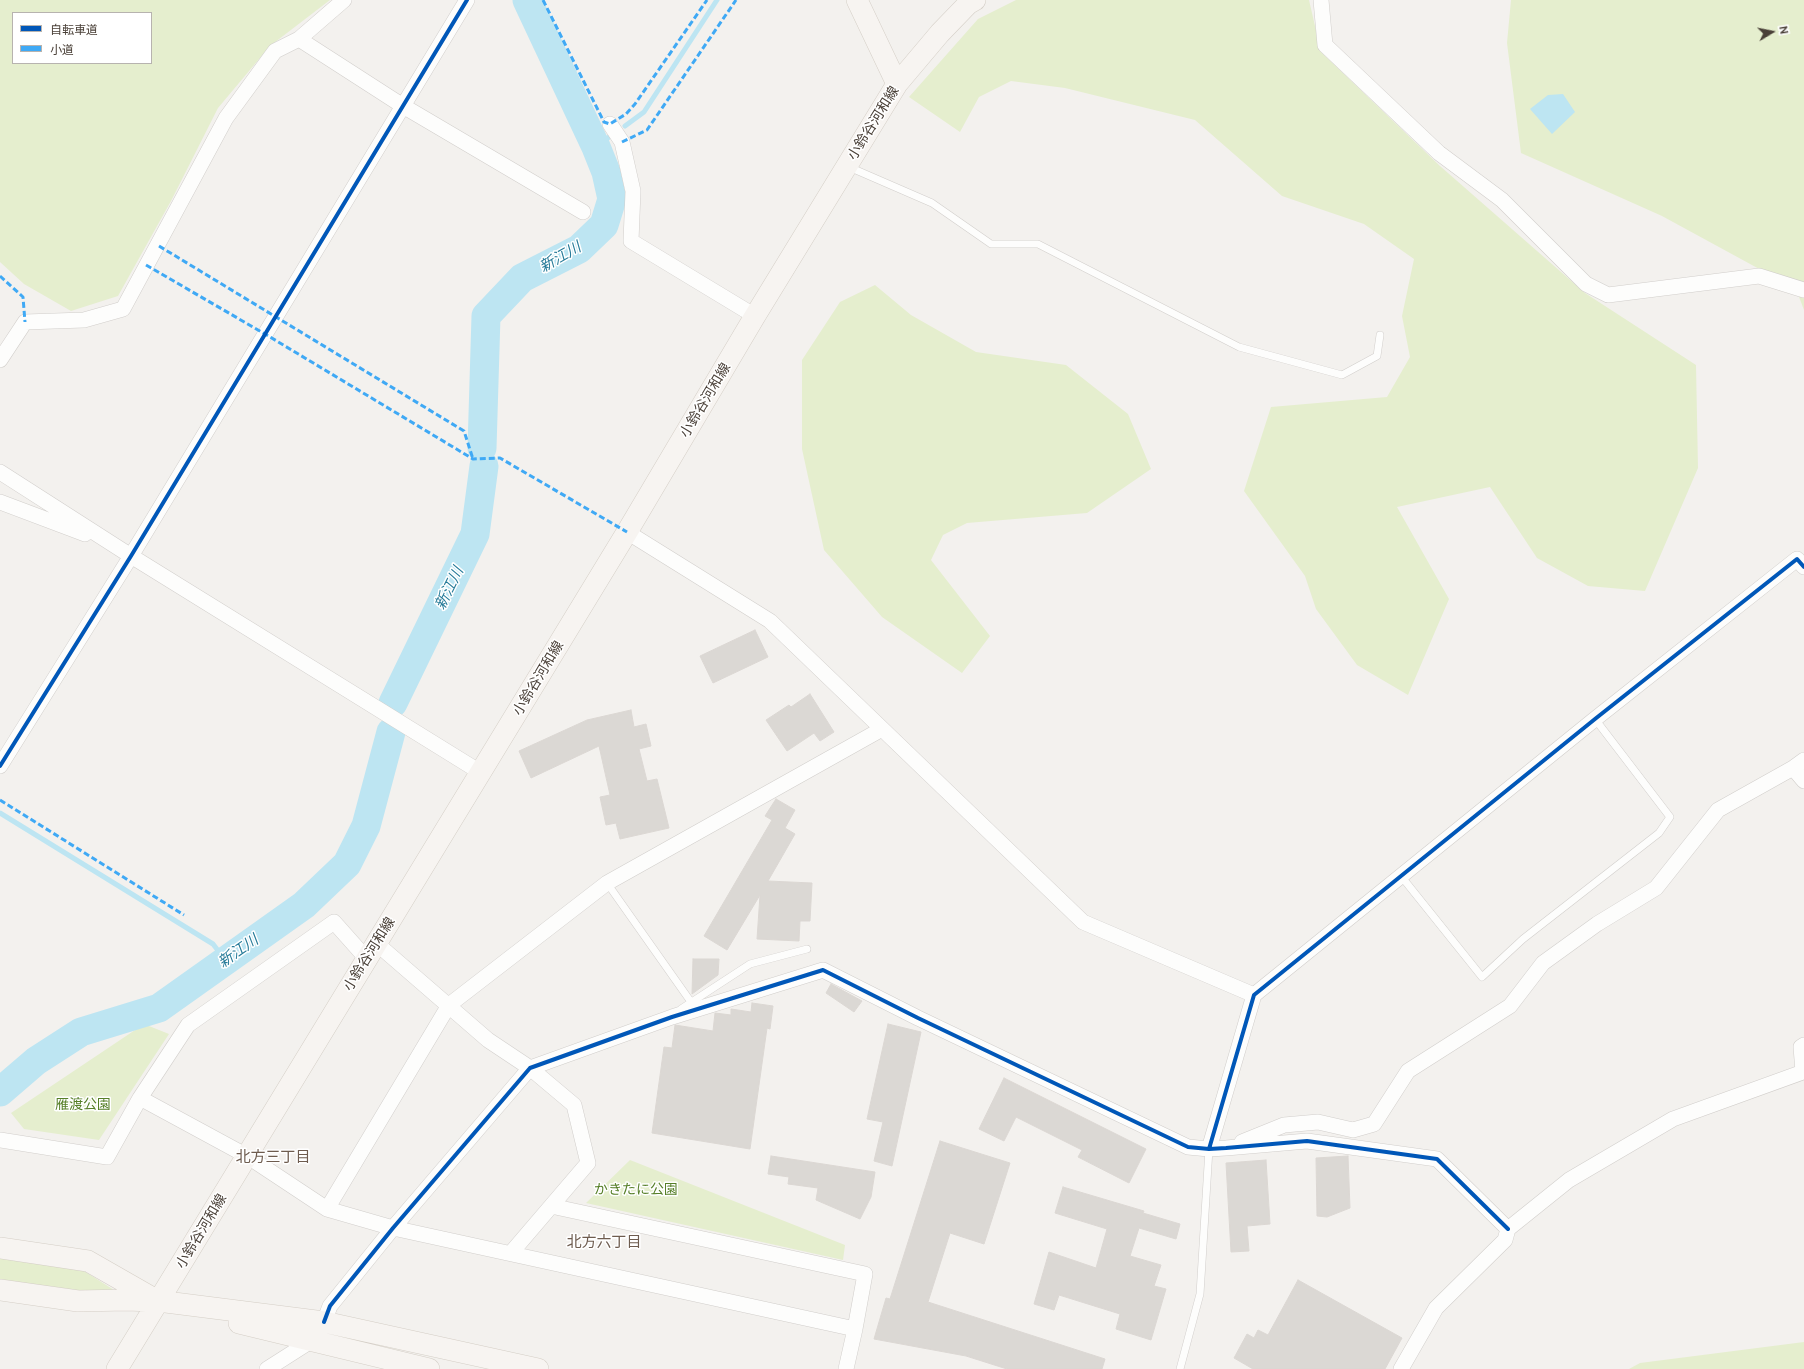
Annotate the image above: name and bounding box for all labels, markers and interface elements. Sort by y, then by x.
legend [12,12,152,64]
north arrow [1752,12,1792,52]
text: 自転車道 [50,23,98,36]
text: N [1777,25,1790,35]
text: 小道 [50,43,74,56]
street label: 小鈴谷河和線 [844,83,902,163]
water label: 新江川 [536,238,584,276]
street label: 小鈴谷河和線 [676,360,734,440]
water label: 新江川 [431,564,467,612]
street label: 小鈴谷河和線 [509,638,567,718]
street label: 小鈴谷河和線 [340,914,398,994]
water label: 新江川 [214,931,262,971]
park label: 雁渡公園 [55,1096,111,1112]
district label: 北方三丁目 [236,1148,310,1166]
park label: かきたに公園 [594,1181,678,1197]
street label: 小鈴谷河和線 [172,1191,230,1271]
district label: 北方六丁目 [567,1233,641,1251]

